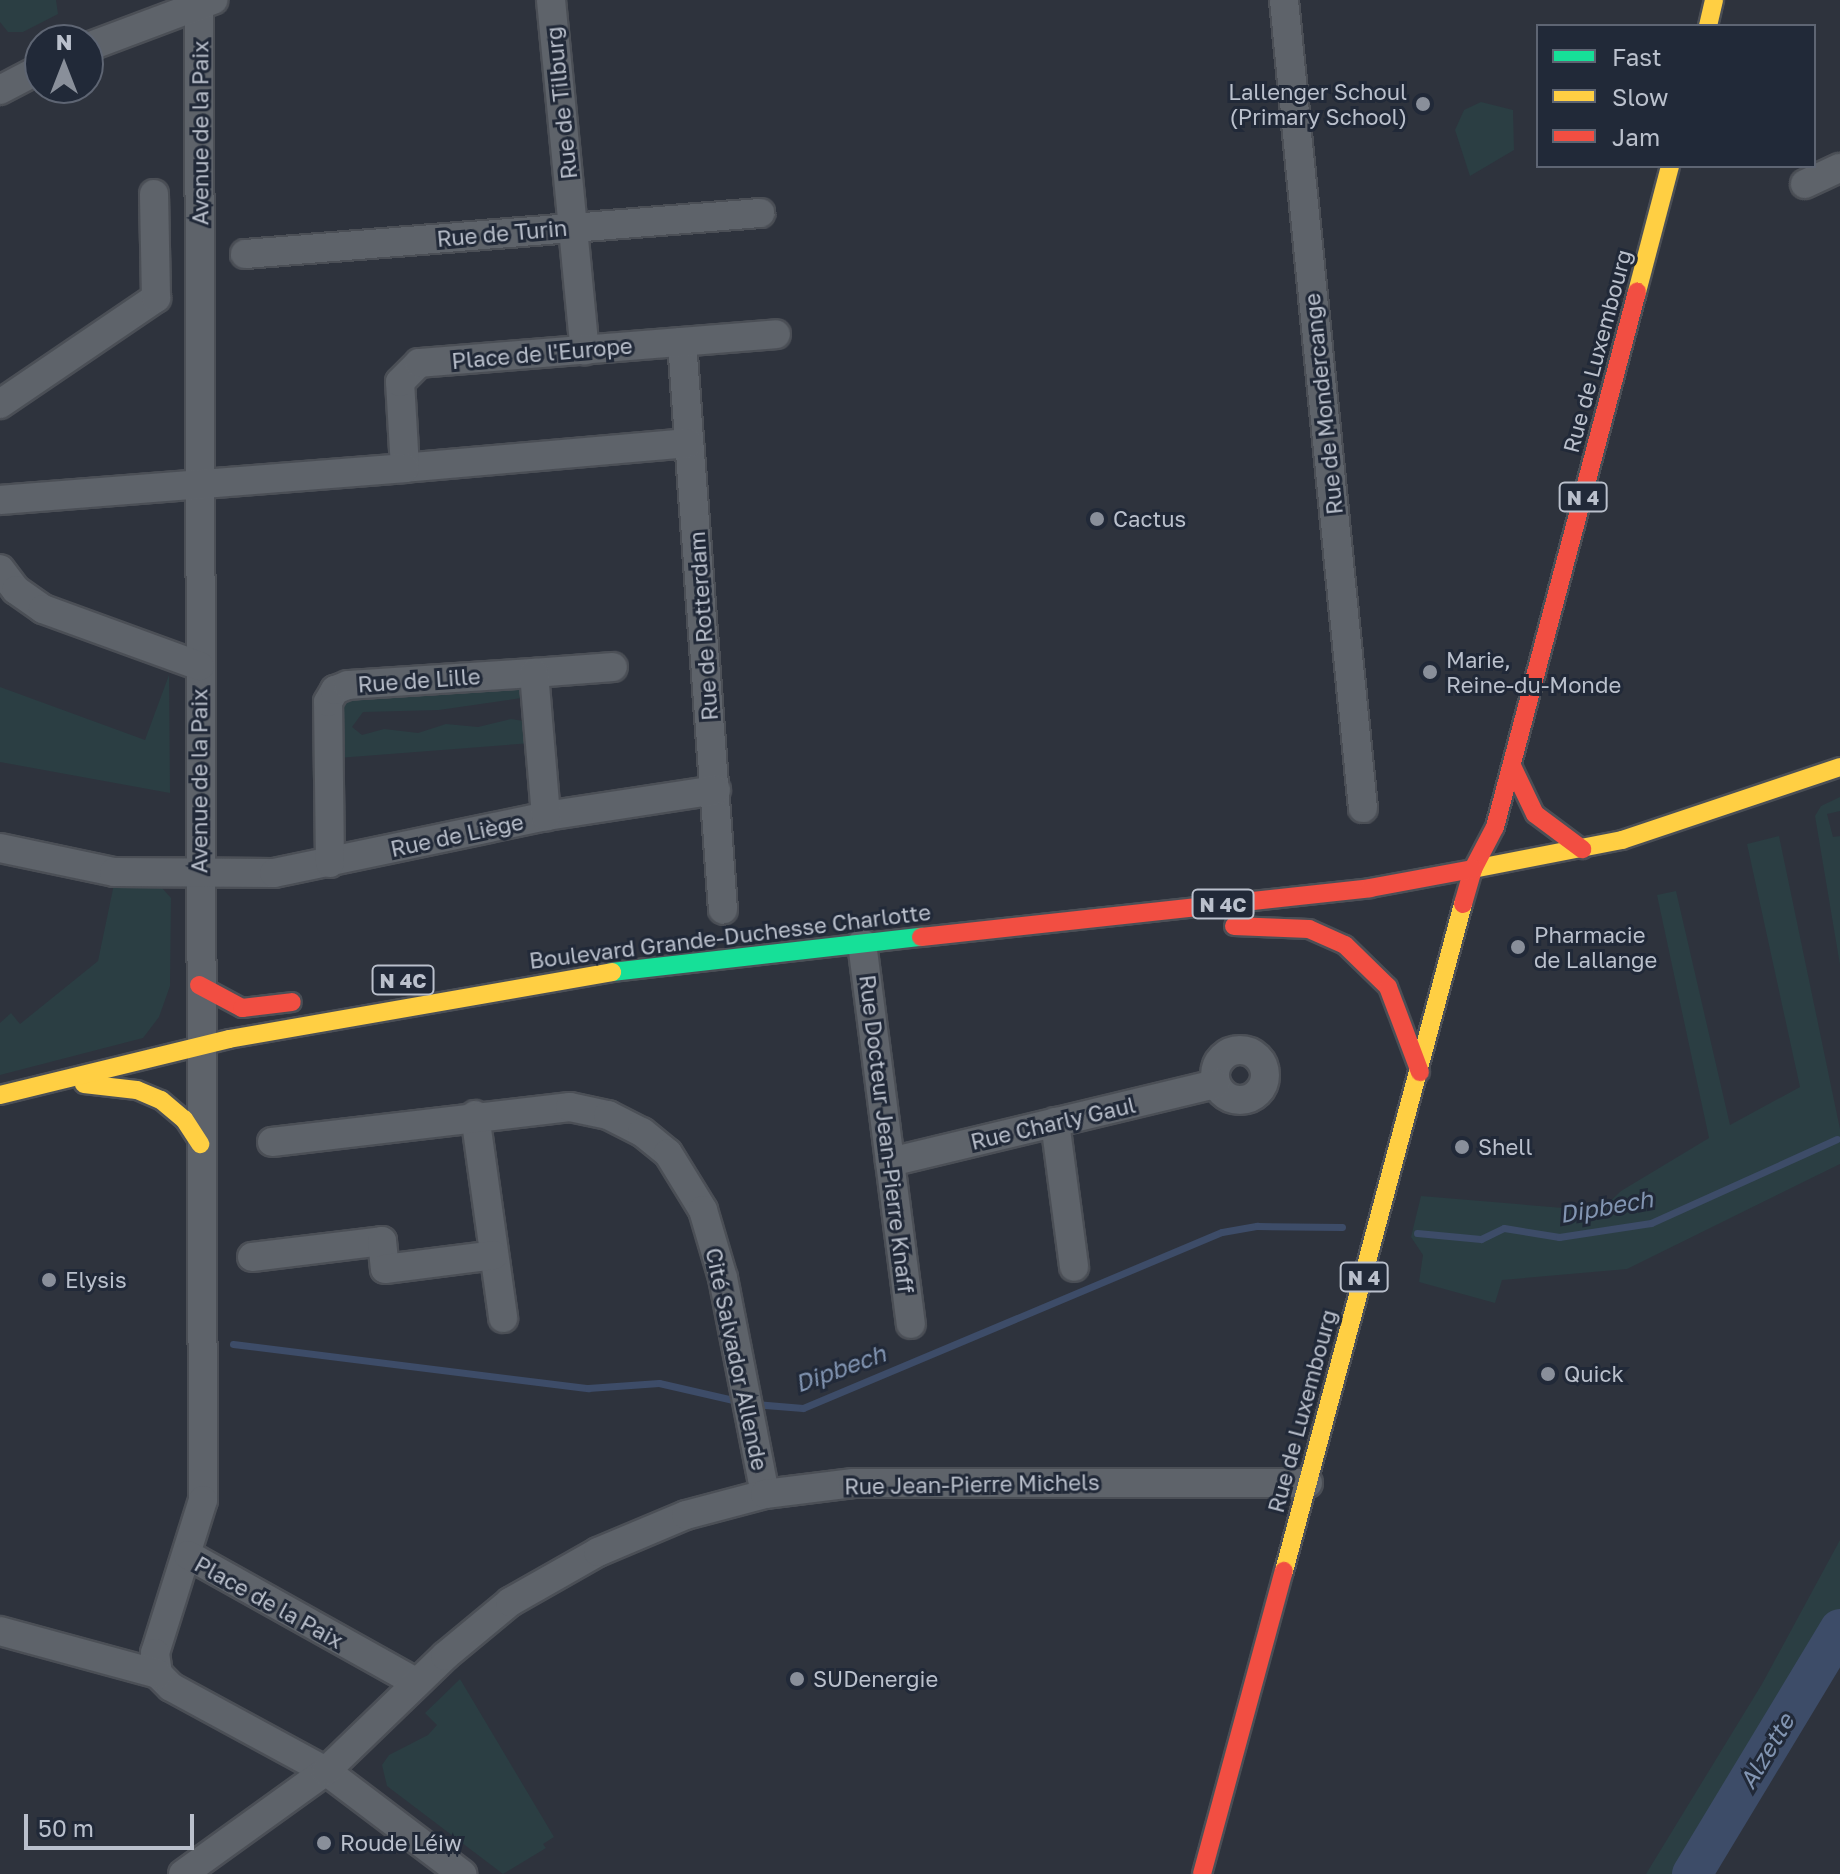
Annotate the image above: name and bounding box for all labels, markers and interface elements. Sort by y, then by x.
north arrow [24,24,104,104]
legend [1536,24,1816,168]
street label: Rue de Tilburg [540,25,582,181]
text: N [56,28,72,55]
street label: Avenue de la Paix [187,41,213,225]
text: Fast [1612,42,1662,71]
place label: Lallenger Schoul (Primary School) [1228,78,1407,130]
text: Slow [1612,82,1668,111]
marker: Lallenger Schoul (Primary School) [1414,95,1432,113]
text: Jam [1612,122,1660,151]
street label: Rue de Turin [436,214,568,252]
street label: Rue de Luxembourg [1557,247,1637,455]
street label: Rue de Mondercange [1298,292,1348,516]
street label: Place de l'Europe [450,332,634,374]
road number: N 4 [1557,481,1609,513]
place label: Cactus [1113,506,1186,532]
marker: Cactus [1088,510,1106,528]
street label: Rue de Rotterdam [683,530,723,722]
place label: Marie, Reine-du-Monde [1446,646,1621,698]
street label: Rue de Lille [357,663,481,697]
marker: Marie, Reine-du-Monde [1421,663,1439,681]
street label: Avenue de la Paix [186,689,212,873]
street label: Rue de Liège [388,808,526,862]
road number: N 4C [1191,888,1255,920]
street label: Boulevard Grande-Duchesse Charlotte [528,898,932,974]
place label: Pharmacie de Lallange [1534,921,1657,972]
marker: Pharmacie de Lallange [1509,938,1527,956]
road number: N 4C [371,964,435,996]
street label: Rue Docteur Jean-Pierre Knaff [854,973,920,1295]
street label: Rue Charly Gaul [968,1091,1138,1155]
place label: Shell [1478,1134,1532,1160]
marker: Shell [1453,1138,1471,1156]
water label: Dipbech [1557,1184,1655,1228]
street label: Cité Salvador Allende [701,1245,773,1473]
road number: N 4 [1338,1261,1390,1293]
place label: Elysis [65,1267,127,1293]
marker: Elysis [40,1271,58,1289]
street label: Rue de Luxembourg [1262,1307,1342,1515]
water label: Dipbech [791,1338,889,1398]
place label: Quick [1564,1361,1624,1387]
marker: Quick [1539,1365,1557,1383]
street label: Rue Jean-Pierre Michels [844,1469,1100,1499]
street label: Place de la Paix [190,1550,348,1654]
place label: SUDenergie [813,1666,938,1692]
marker: SUDenergie [788,1670,806,1688]
water label: Alzette [1732,1708,1800,1794]
scale bar [28,1798,198,1848]
text: 50 m [38,1813,94,1842]
place label: Roude Léiw [340,1830,462,1856]
marker: Roude Léiw [315,1834,333,1852]

